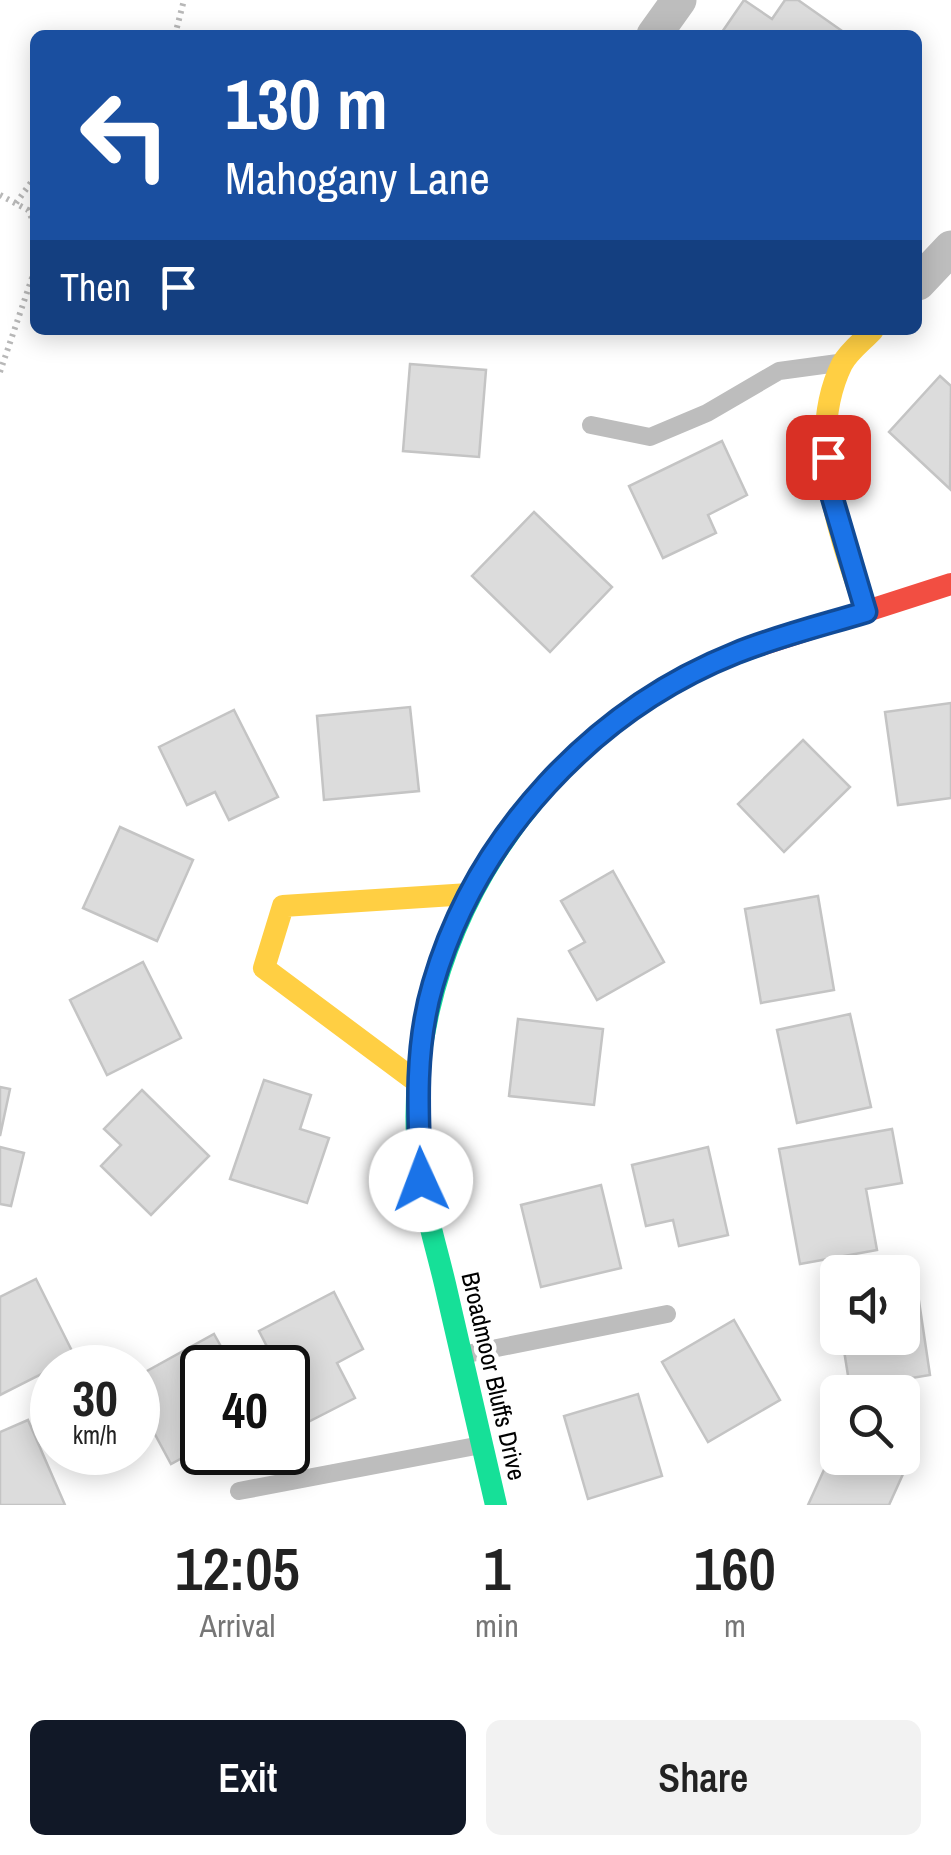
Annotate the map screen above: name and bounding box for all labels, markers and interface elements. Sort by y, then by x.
text: 130 m [225,57,388,151]
icon: left [60,70,190,200]
text: Mahogany Lane [225,147,490,208]
icon: arrive [151,260,206,315]
text: Then [60,262,131,313]
pin [786,415,871,500]
icon: arrive [801,430,856,485]
position arrow [369,1128,473,1232]
map controls [820,1255,920,1475]
button: sound [820,1255,920,1355]
street label: Broadmoor Bluffs Drive [454,1269,534,1483]
speed limit sign: 40 [180,1345,310,1475]
text: 30 [72,1364,118,1432]
button: search [820,1375,920,1475]
text: km/h [73,1418,117,1452]
text: 12:05 [175,1528,300,1609]
text: 1 [483,1528,511,1609]
text: 160 [694,1528,776,1609]
text: Arrival [200,1604,275,1647]
text: min [475,1604,519,1647]
text: m [724,1604,746,1647]
button: Exit [30,1720,466,1835]
button: Share [486,1720,921,1835]

